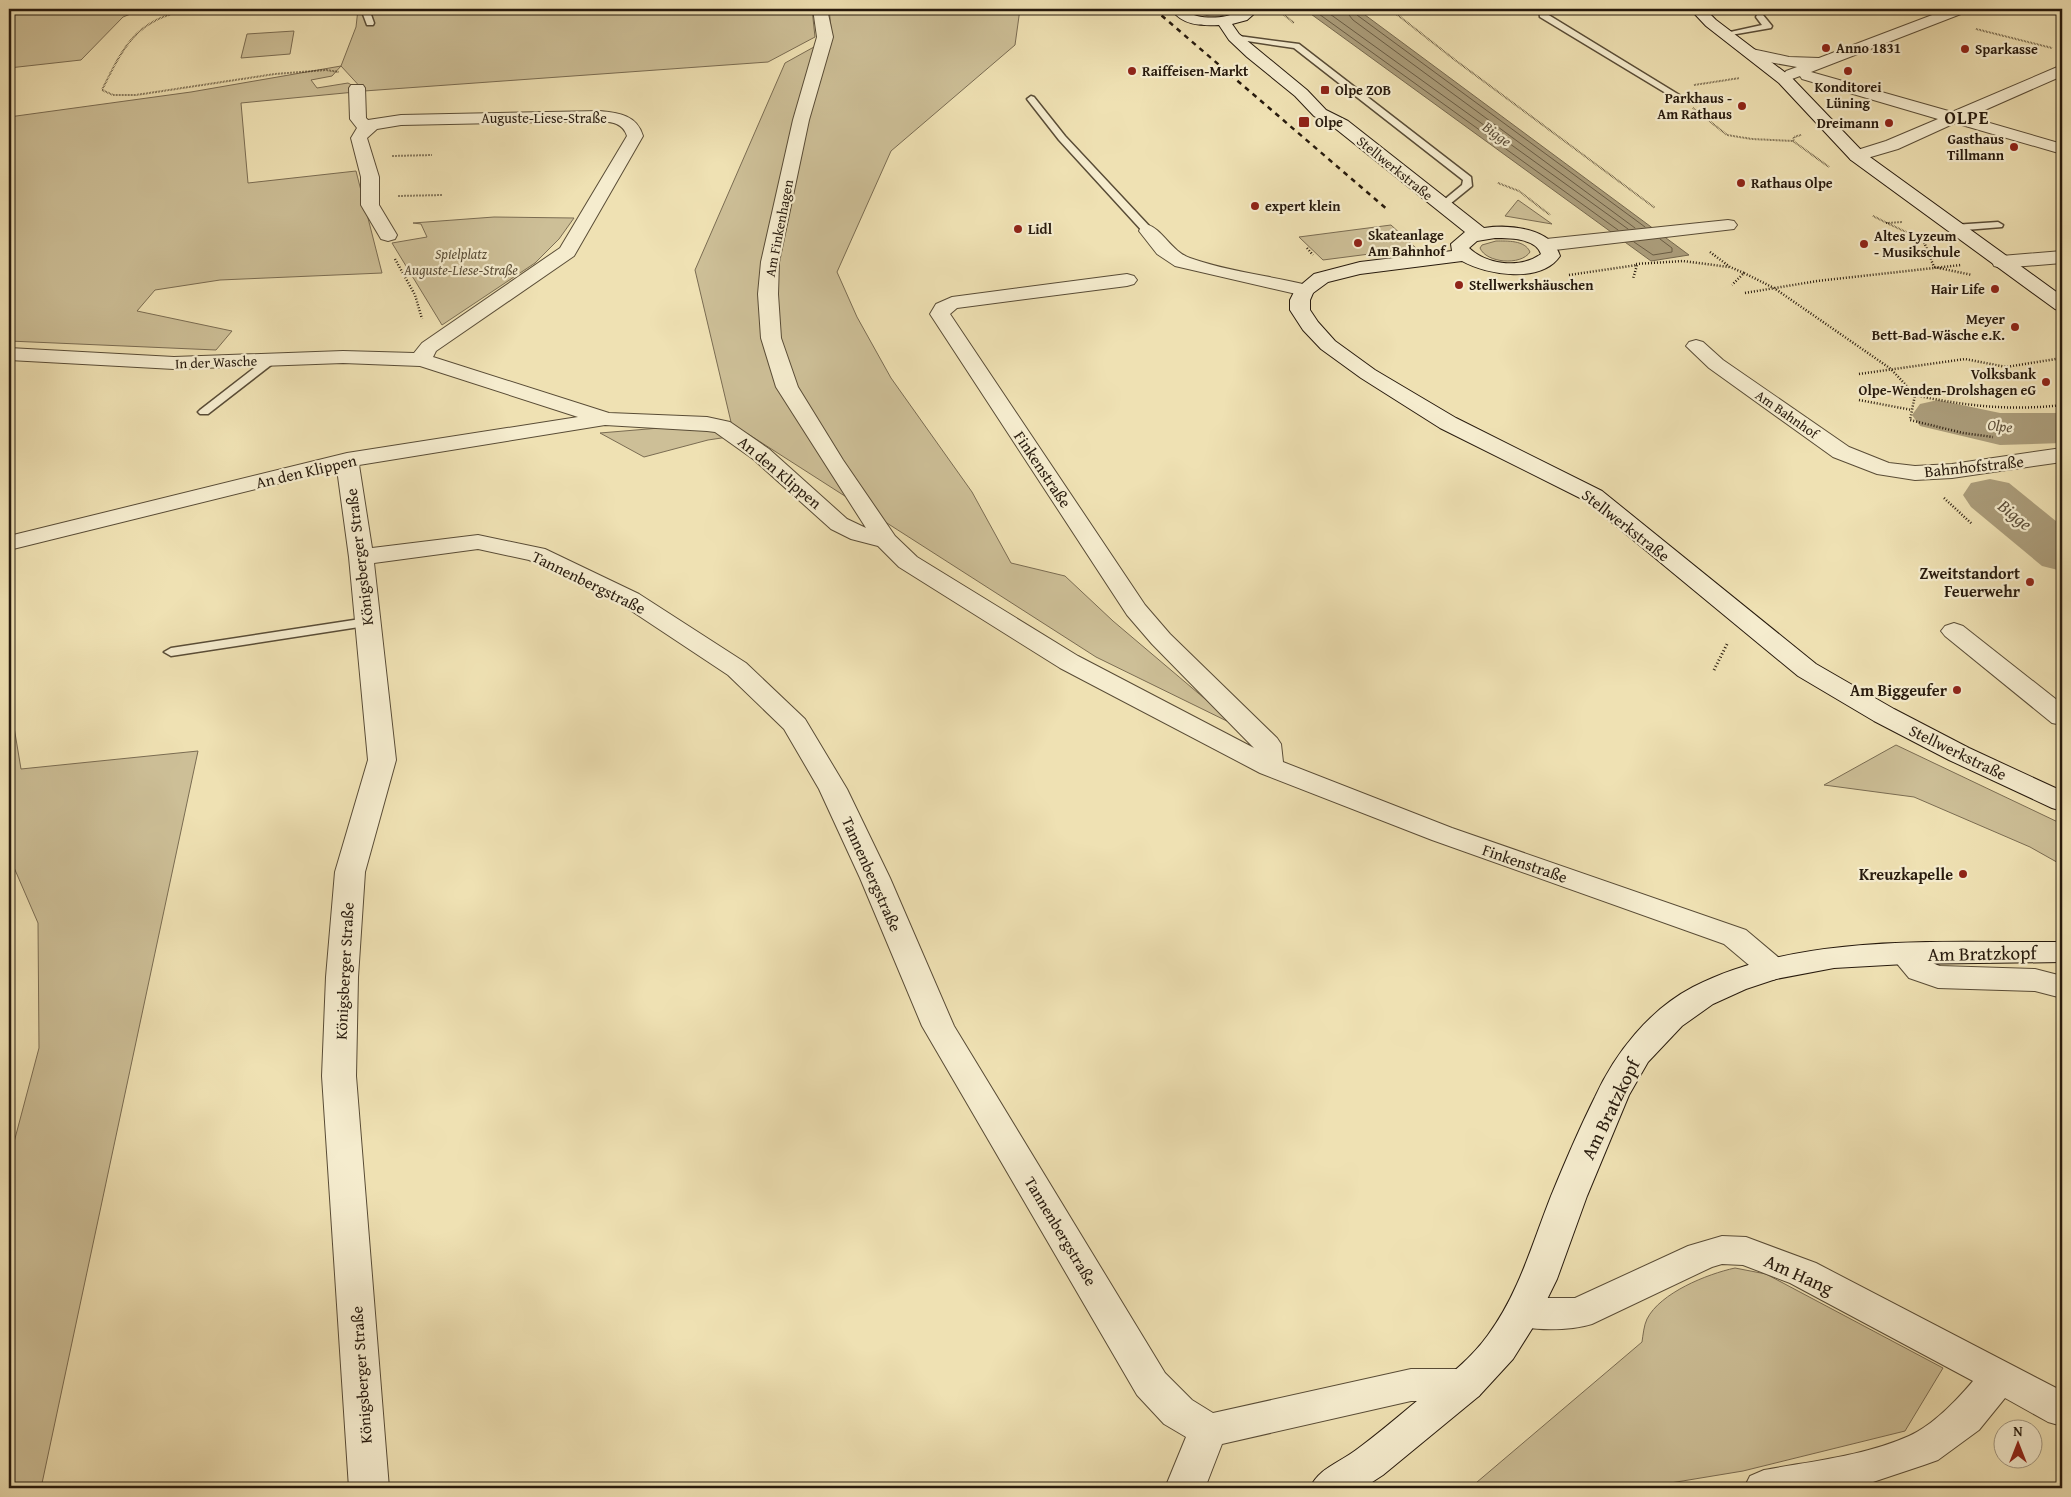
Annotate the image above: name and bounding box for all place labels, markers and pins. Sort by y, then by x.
place label: Anno 1831 [1836,38,1901,58]
place label: Sparkasse [1975,39,2038,59]
marker: Anno 1831 [1820,42,1832,54]
marker: Sparkasse [1959,43,1971,55]
place label: Raiffeisen-Markt [1142,61,1249,81]
marker: Raiffeisen-Markt [1126,65,1138,77]
marker: Konditorei Lüning [1842,65,1854,77]
place label: Konditorei Lüning [1814,77,1882,113]
place label: Olpe ZOB [1335,80,1391,100]
marker: Olpe ZOB [1319,84,1331,96]
place label: Parkhaus - Am Rathaus [1657,88,1732,124]
marker: Parkhaus - Am Rathaus [1736,100,1748,112]
place label: Olpe [1315,112,1343,132]
place label: Dreimann [1817,113,1880,133]
marker: Olpe [1297,115,1311,129]
marker: Dreimann [1883,117,1895,129]
place label: Gasthaus Tillmann [1947,129,2005,165]
marker: Gasthaus Tillmann [2008,141,2020,153]
place label: Rathaus Olpe [1751,173,1833,193]
marker: Rathaus Olpe [1735,177,1747,189]
place label: expert klein [1265,196,1341,216]
marker: expert klein [1249,200,1261,212]
place label: Lidl [1028,219,1053,239]
marker: Lidl [1012,223,1024,235]
place label: Skateanlage Am Bahnhof [1368,225,1447,261]
place label: Altes Lyzeum - Musikschule [1874,226,1960,262]
marker: Skateanlage Am Bahnhof [1352,237,1364,249]
marker: Altes Lyzeum - Musikschule [1858,238,1870,250]
place label: Stellwerkshäuschen [1469,275,1594,295]
marker: Stellwerkshäuschen [1453,279,1465,291]
place label: Hair Life [1931,279,1985,299]
marker: Hair Life [1989,283,2001,295]
place label: Meyer Bett-Bad-Wäsche e.K. [1872,309,2006,345]
marker: Meyer Bett-Bad-Wäsche e.K. [2009,321,2021,333]
place label: Volksbank Olpe-Wenden-Drolshagen eG [1859,364,2037,400]
marker: Volksbank Olpe-Wenden-Drolshagen eG [2040,376,2052,388]
place label: Zweitstandort Feuerwehr [1919,561,2021,603]
marker: Zweitstandort Feuerwehr [2024,576,2036,588]
place label: Am Biggeufer [1850,678,1948,702]
marker: Am Biggeufer [1951,684,1963,696]
place label: Kreuzkapelle [1859,862,1953,886]
marker: Kreuzkapelle [1957,868,1969,880]

